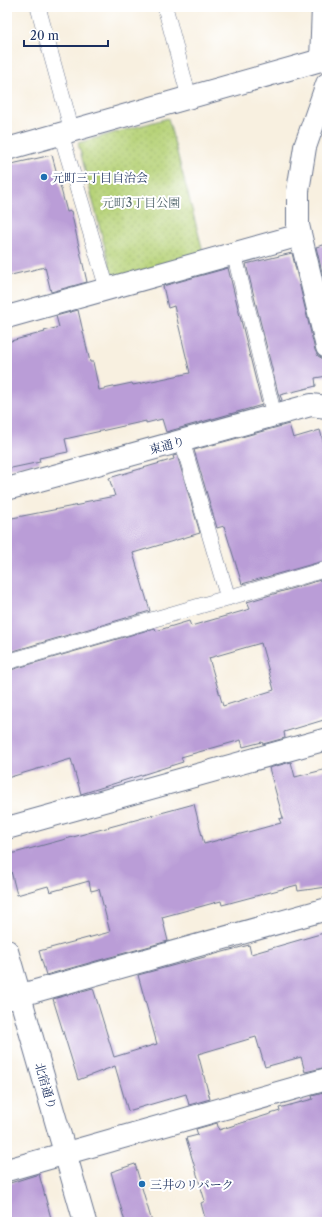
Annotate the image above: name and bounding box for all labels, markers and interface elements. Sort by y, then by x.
scale bar [24,22,108,48]
text: 20 m [30,28,59,43]
place label: 元町三丁目自治会 [52,170,148,185]
marker: 元町三丁目自治会 [39,172,49,182]
park label: 元町3丁目公園 [102,195,180,210]
street label: 東通り [148,433,186,457]
street label: 北宿通り [32,1061,60,1111]
place label: 三井のリパーク [150,1177,234,1192]
marker: 三井のリパーク [137,1179,147,1189]

